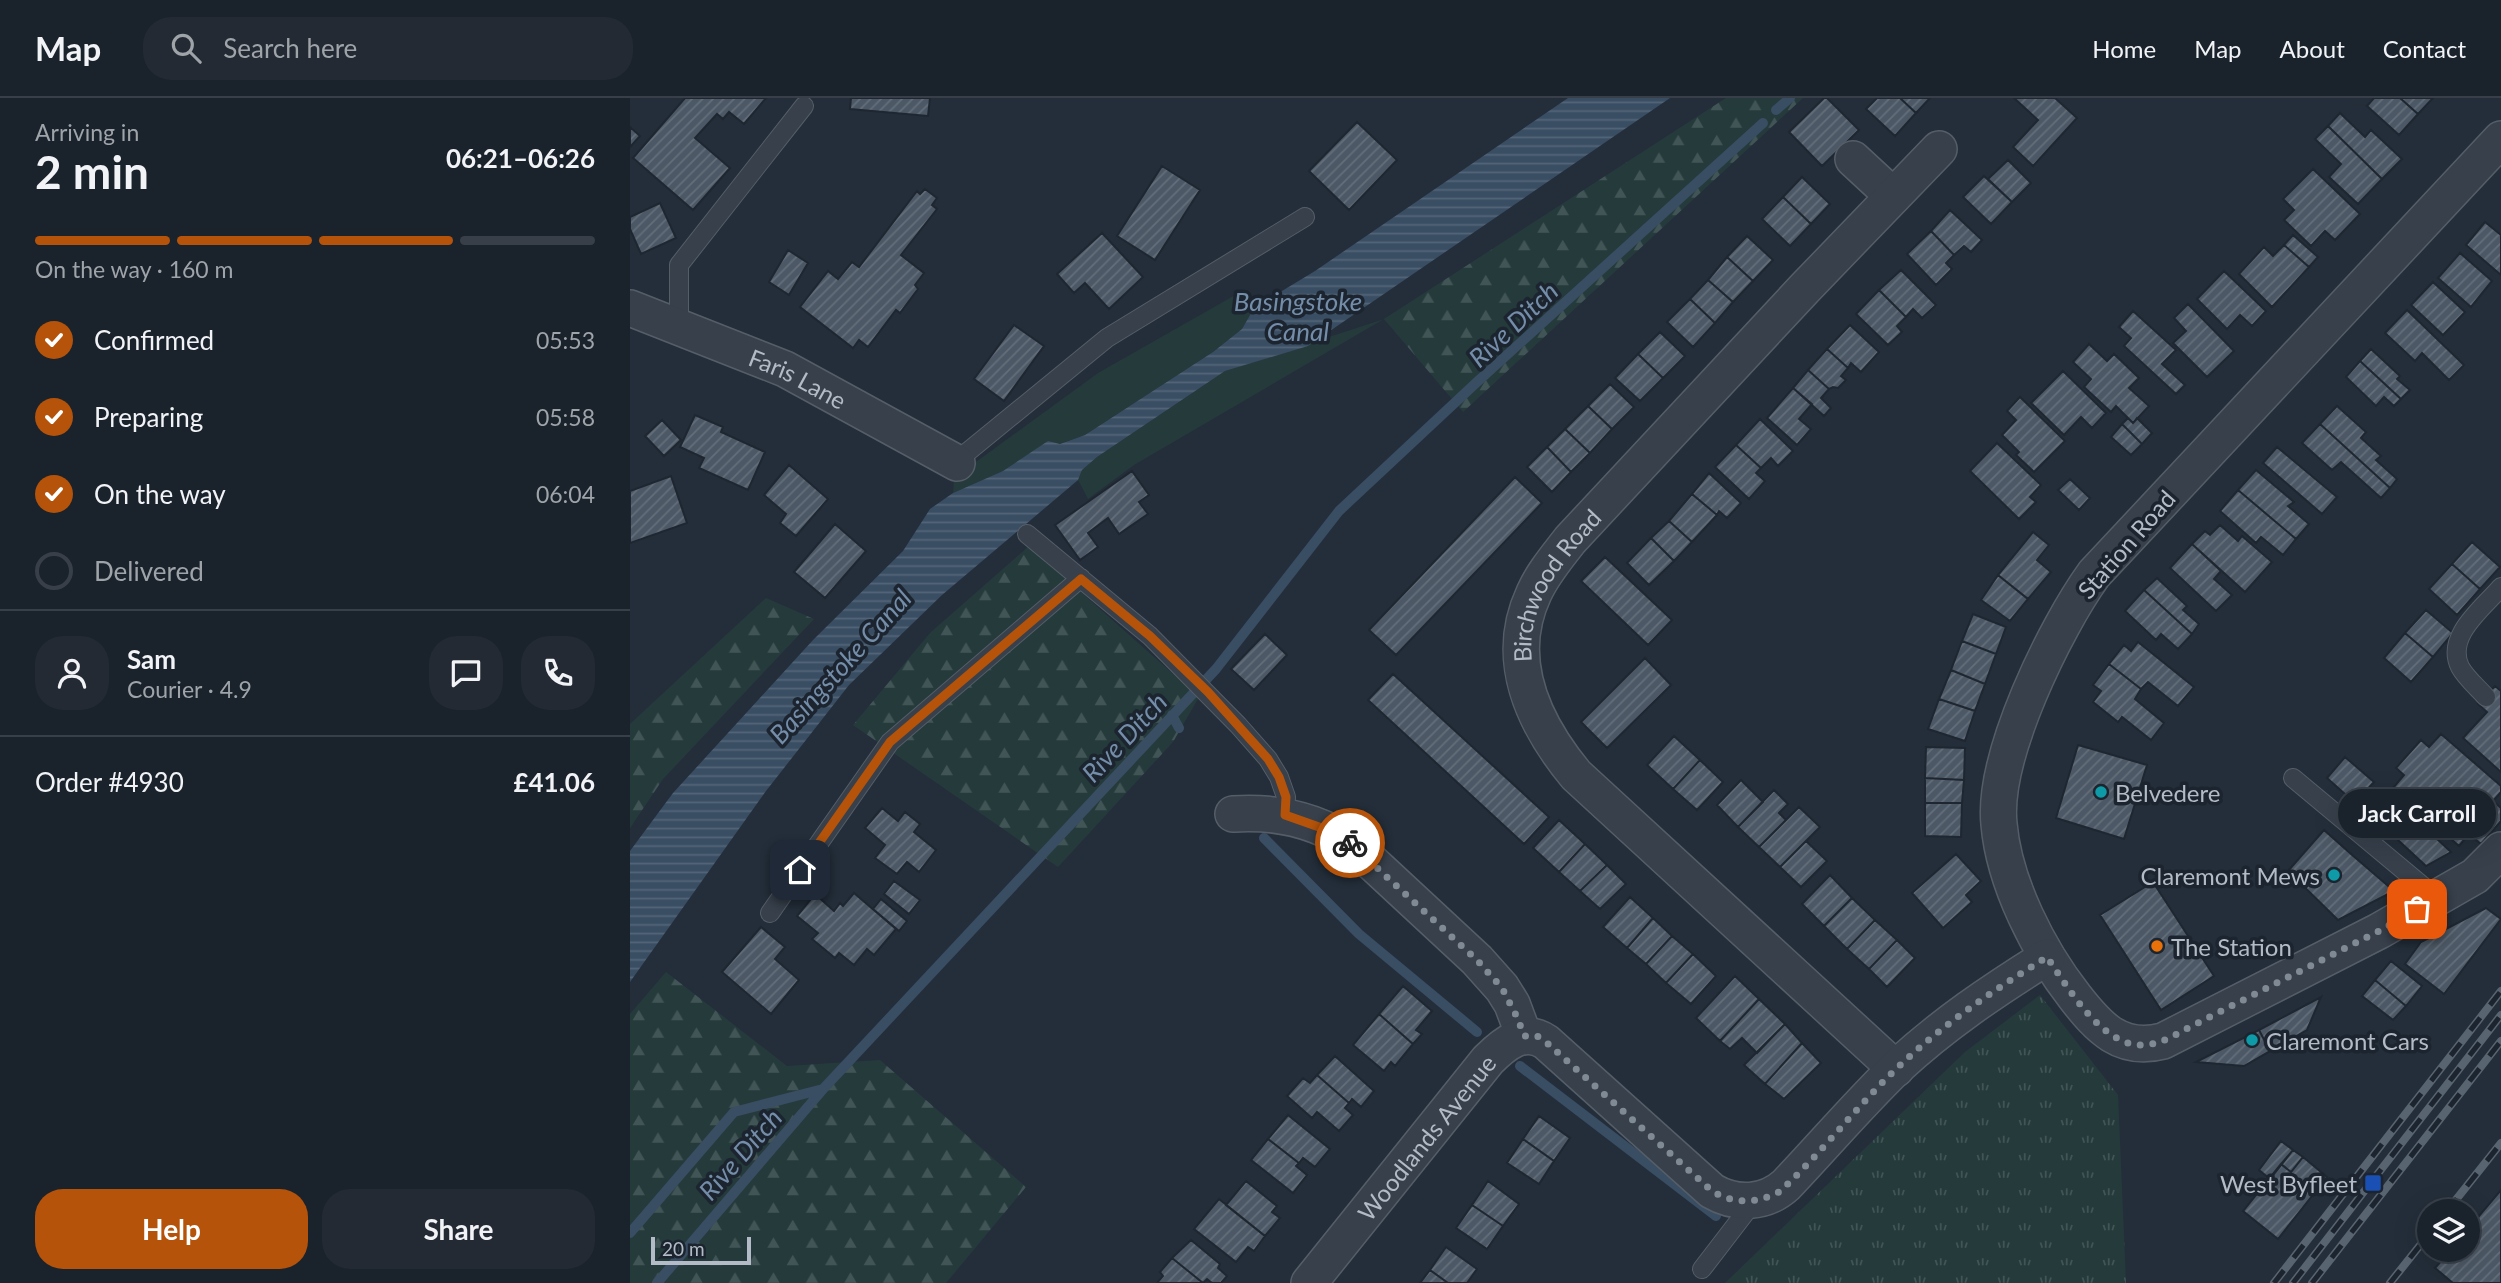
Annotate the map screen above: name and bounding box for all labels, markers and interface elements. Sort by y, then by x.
search box [143,17,633,80]
text: Map [35,28,101,68]
icon: search [167,29,205,67]
text: Search here [223,32,357,64]
text: Home [2092,34,2156,63]
text: Map [2194,34,2242,63]
text: About [2280,34,2345,63]
text: Contact [2383,34,2466,63]
text: Arriving in [35,118,139,146]
text: 06:21–06:26 [446,142,595,174]
text: 2 min [35,144,149,199]
text: On the way · 160 m [35,255,234,283]
water label: Rive Ditch [1462,275,1564,373]
water label: Basingstoke Canal [1234,285,1362,347]
icon: check [35,321,73,359]
text: Confirmed [94,324,214,356]
text: 05:53 [536,326,595,354]
street label: Faris Lane [745,342,852,414]
icon: check [35,398,73,436]
text: Preparing [94,401,203,433]
text: 05:58 [536,403,595,431]
icon: check [35,475,73,513]
text: On the way [94,478,226,510]
text: 06:04 [536,480,595,508]
street label: Station Road [2071,484,2181,604]
street label: Birchwood Road [1507,503,1606,663]
text: Delivered [94,555,204,587]
water label: Basingstoke Canal [762,582,918,750]
button: person [35,636,109,710]
button: chat [429,636,503,710]
button: phone [521,636,595,710]
text: Sam [127,643,176,675]
text: Courier · 4.9 [127,675,252,703]
water label: Rive Ditch [1075,686,1173,788]
text: Order #4930 [35,766,184,798]
text: £41.06 [513,766,595,798]
place label: Belvedere [2115,778,2220,807]
marker: Belvedere [2093,784,2109,800]
callout: Jack Carroll [2338,790,2496,839]
text: Jack Carroll [2358,799,2476,827]
courier [1315,808,1385,878]
icon: bike [1331,824,1369,862]
pin [770,840,830,900]
icon: home [781,851,819,889]
place label: Claremont Mews [2141,861,2320,890]
marker: Claremont Mews [2326,867,2342,883]
pin [2387,879,2447,939]
icon: bag [2398,890,2436,928]
place label: The Station [2171,932,2292,961]
marker: The Station [2149,938,2165,954]
place label: Claremont Cars [2266,1026,2429,1055]
marker: Claremont Cars [2244,1032,2260,1048]
street label: Woodlands Avenue [1351,1049,1501,1226]
water label: Rive Ditch [692,1102,788,1206]
place label: West Byfleet [2220,1169,2357,1198]
marker: West Byfleet [2363,1173,2383,1193]
button: Help [35,1189,308,1269]
button: Share [322,1189,595,1269]
map controls [2417,1199,2480,1262]
button: layers [2417,1199,2480,1262]
scale bar [651,1234,751,1266]
text: 20 m [662,1237,705,1260]

